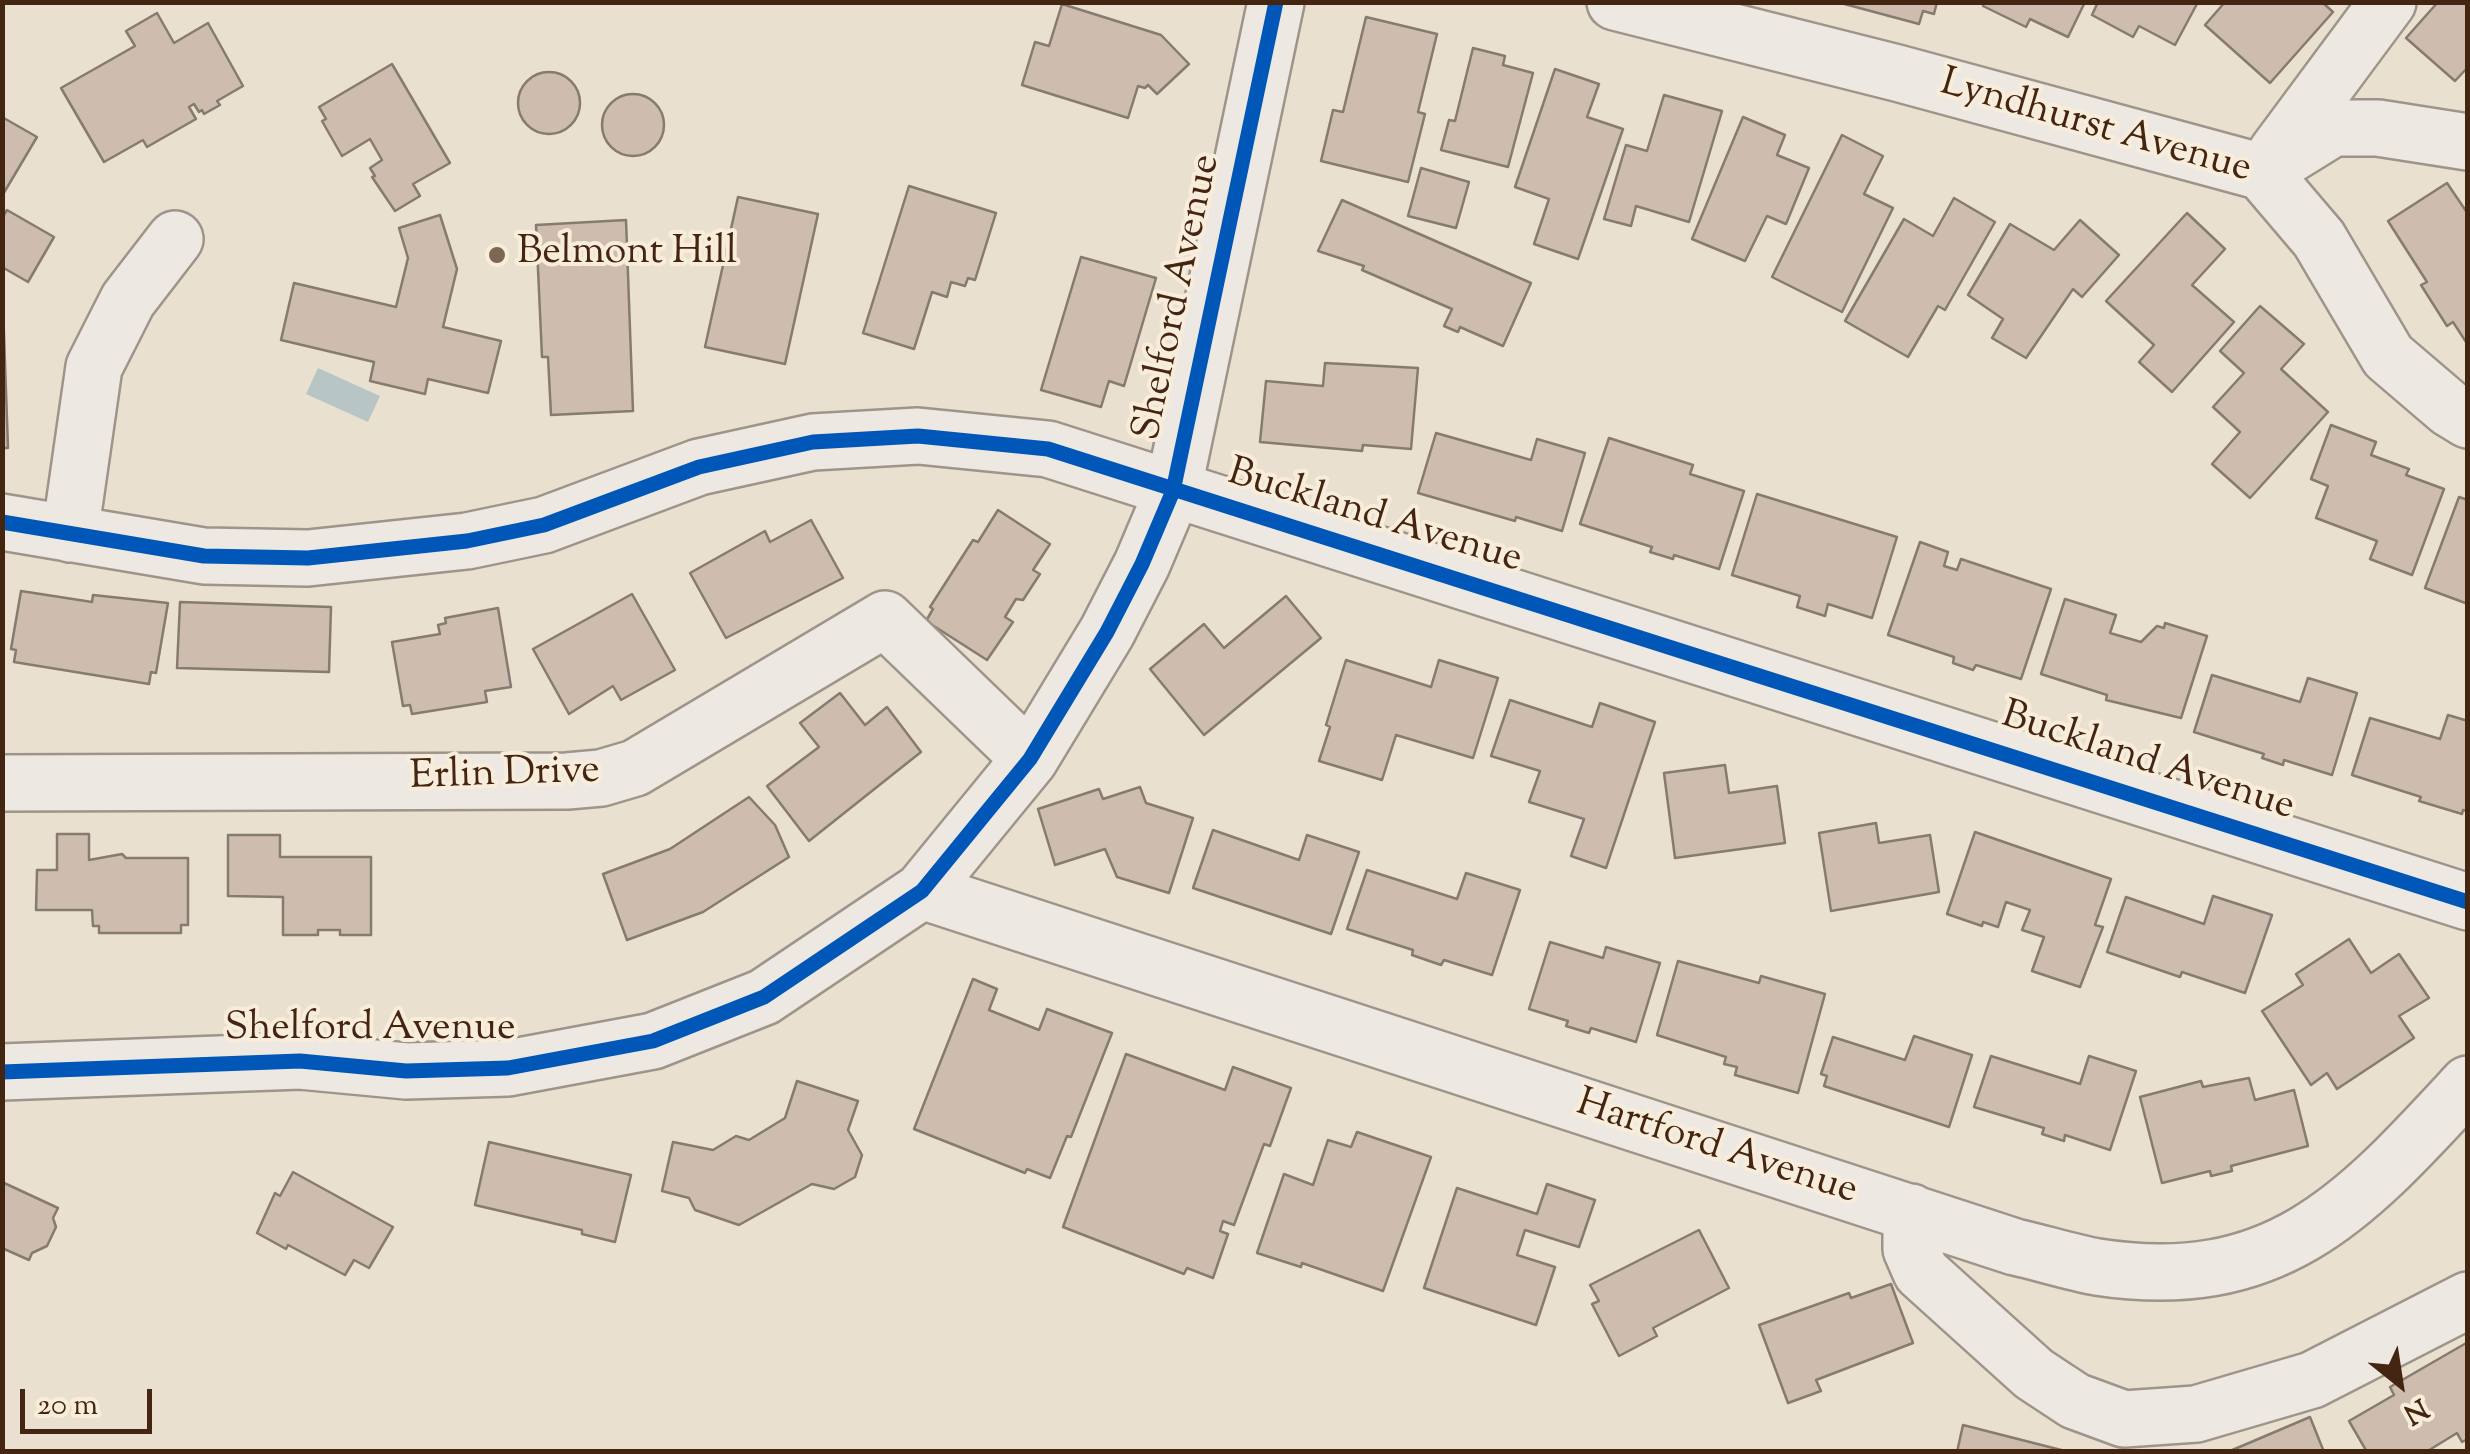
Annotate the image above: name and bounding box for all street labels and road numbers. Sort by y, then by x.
street label: Lyndhurst Avenue [1934,62,2256,196]
street label: Shelford Avenue [1126,151,1234,445]
street label: Buckland Avenue [1221,451,1527,587]
street label: Buckland Avenue [1994,694,2300,834]
street label: Erlin Drive [409,750,601,804]
street label: Shelford Avenue [224,1007,516,1055]
street label: Hartford Avenue [1569,1082,1863,1218]

